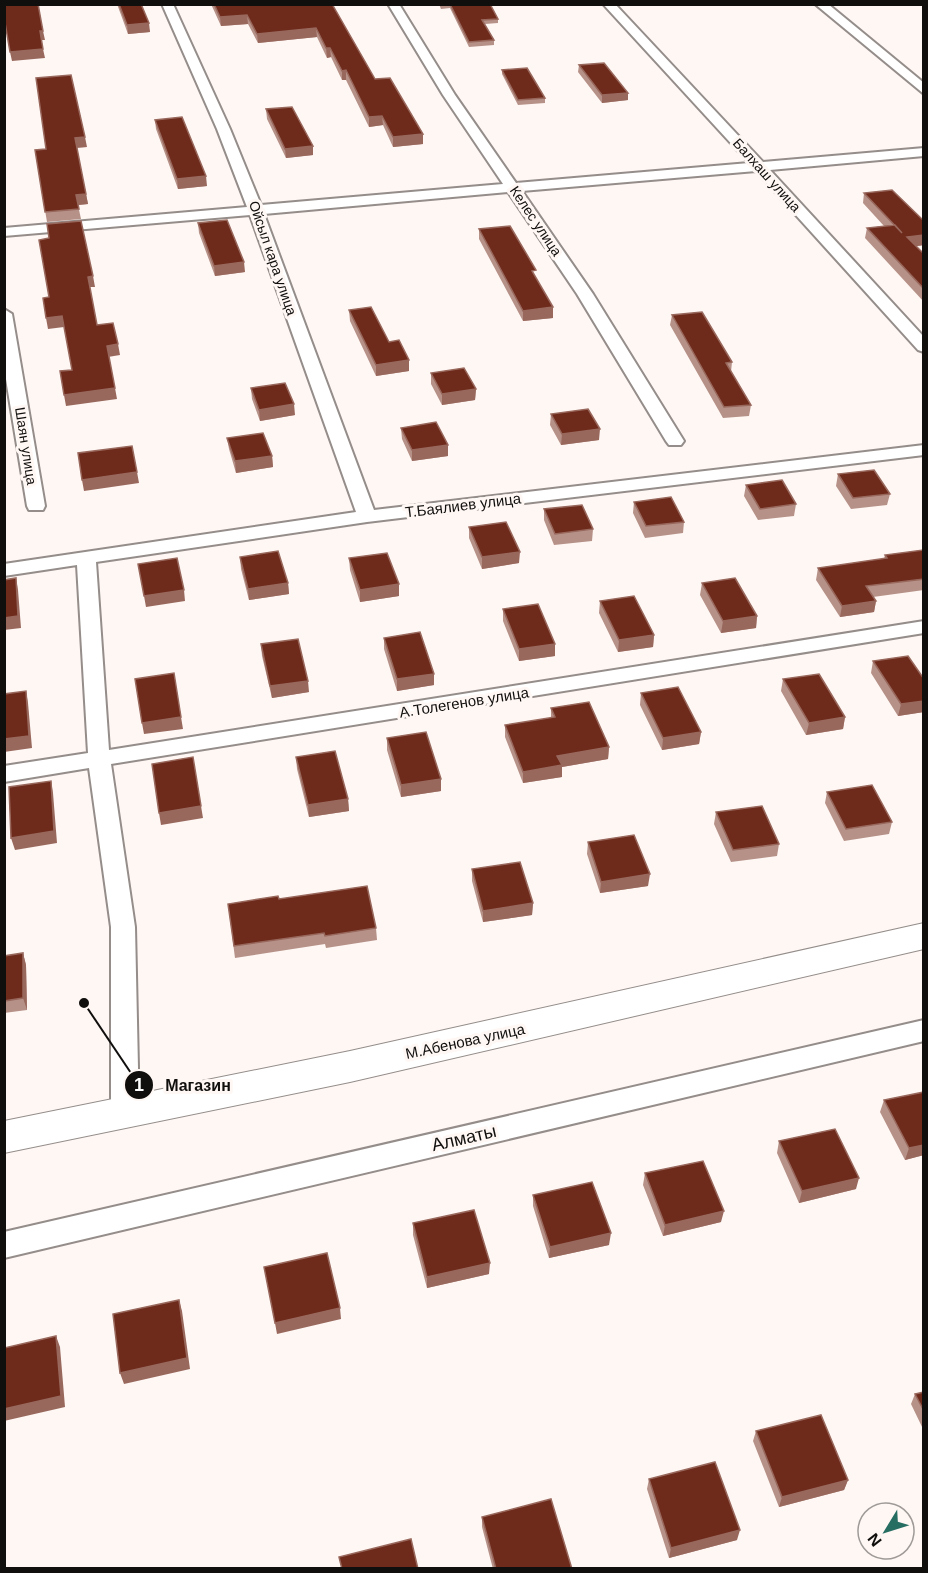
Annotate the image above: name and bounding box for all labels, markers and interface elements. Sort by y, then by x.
street label: Балхаш улица [730,135,804,215]
street label: Келес улица [507,183,565,259]
street label: Ойсыл кара улица [246,199,300,318]
street label: Шаян улица [12,406,40,486]
street label: Т.Баялиев улица [404,489,523,521]
street label: А.Толегенов улица [398,683,531,721]
street label: М.Абенова улица [404,1020,527,1062]
callout: Магазин [124,1068,243,1102]
text: 1 [134,1075,144,1095]
text: Магазин [165,1077,231,1094]
street label: Алматы [430,1121,498,1155]
north arrow [856,1501,916,1561]
text: N [864,1530,885,1550]

